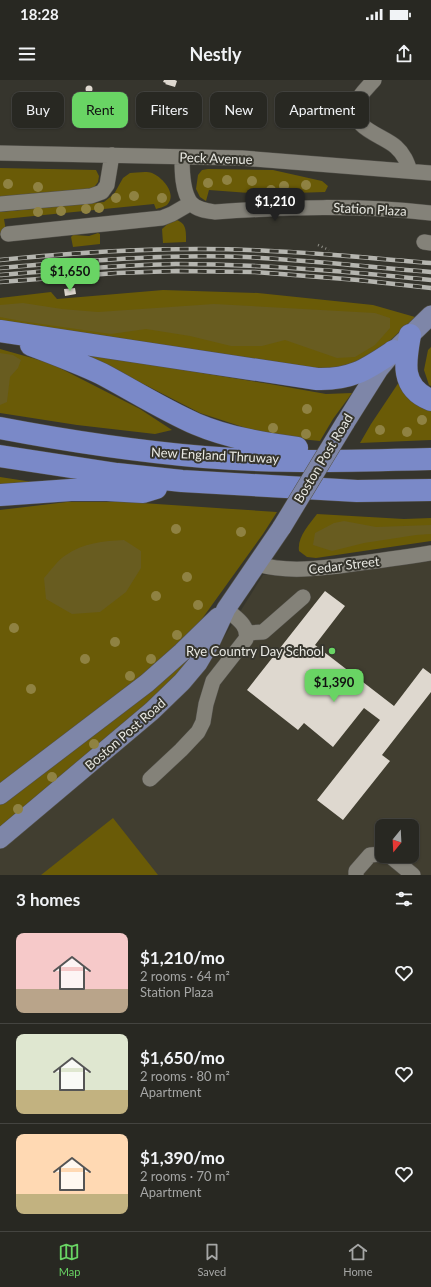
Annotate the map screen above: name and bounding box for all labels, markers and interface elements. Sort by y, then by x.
text: 18:28 [20,5,59,23]
icon: menu [16,43,38,65]
text: Nestly [190,43,241,65]
icon: share [393,43,415,65]
chip: Buy [12,92,64,128]
chip: Rent [72,92,128,128]
chip: Filters [136,92,202,128]
chip: New [210,92,267,128]
chip: Apartment [275,92,369,128]
street label: Peck Avenue [179,149,253,167]
pin: $1,210 [242,188,308,222]
text: $1,210 [255,193,295,209]
street label: Station Plaza [333,199,407,219]
pin: $1,650 [37,258,103,292]
text: $1,650 [50,263,90,279]
street label: Boston Post Road [290,411,356,505]
street label: New England Thruway [151,444,280,466]
street label: Cedar Street [308,553,381,577]
place label: Rye Country Day School [186,643,324,659]
marker: Rye Country Day School [327,646,337,656]
pin: $1,390 [301,669,367,703]
text: $1,390 [314,674,354,690]
street label: Boston Post Road [82,695,168,773]
north arrow [375,819,419,863]
map controls [375,819,419,863]
icon: filters [393,888,415,910]
text: 3 homes [16,889,80,910]
text: $1,210/mo [140,947,225,968]
icon: home [48,949,96,997]
icon: heart [393,962,415,984]
text: 2 rooms · 64 m² [140,968,230,984]
text: Station Plaza [140,984,213,1000]
text: $1,650/mo [140,1047,225,1068]
icon: home [48,1050,96,1098]
icon: heart [393,1063,415,1085]
text: 2 rooms · 80 m² [140,1068,230,1084]
text: Apartment [140,1084,201,1100]
text: $1,390/mo [140,1147,225,1168]
icon: home [48,1150,96,1198]
icon: heart [393,1163,415,1185]
text: 2 rooms · 70 m² [140,1168,230,1184]
text: Apartment [140,1184,201,1200]
tab: Map [58,1241,80,1278]
tab: Saved [197,1241,226,1278]
tab: Home [343,1241,372,1278]

